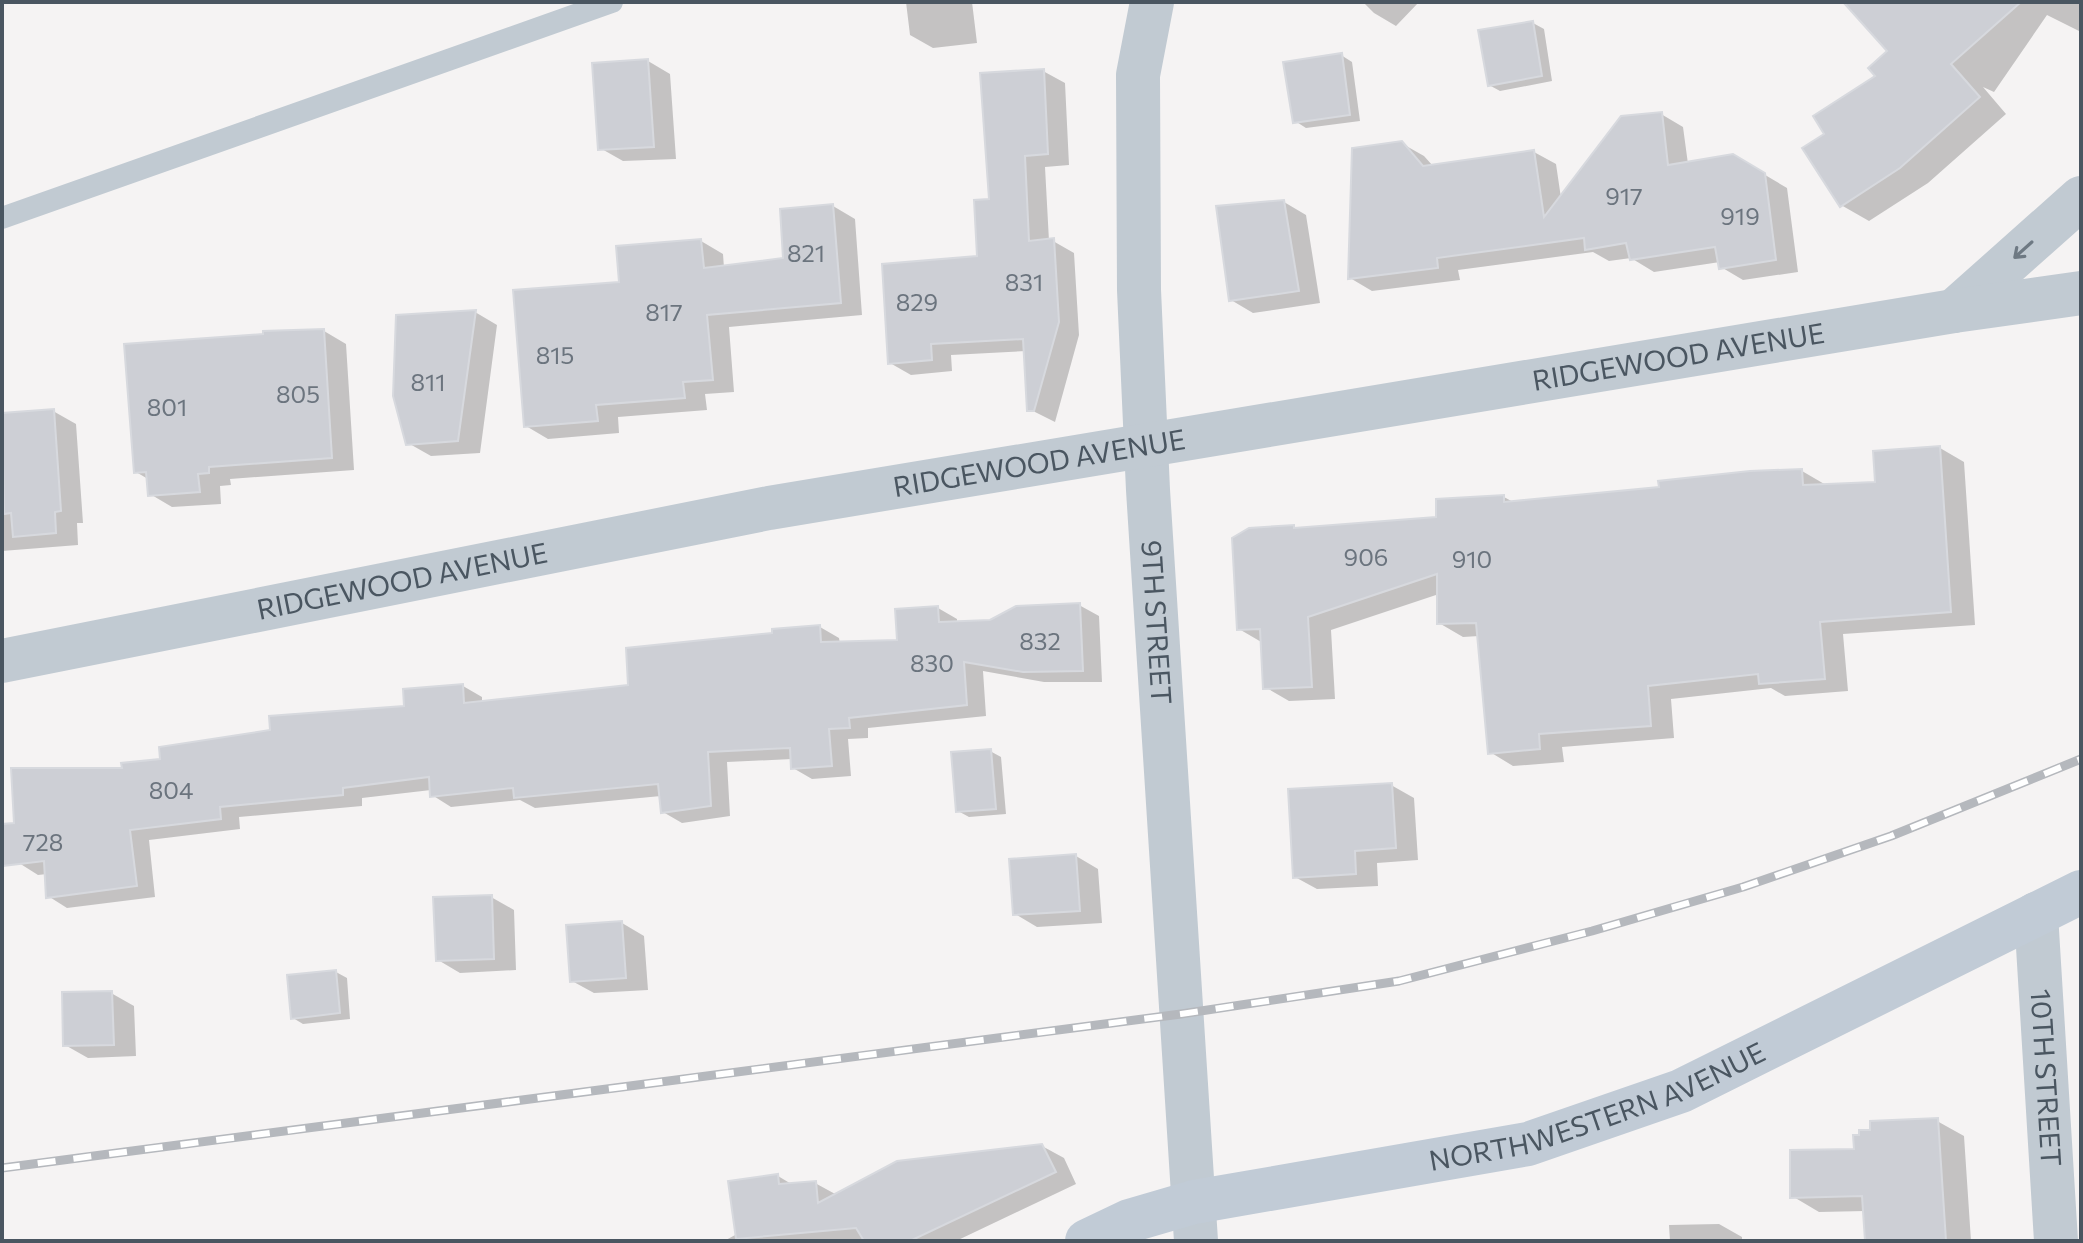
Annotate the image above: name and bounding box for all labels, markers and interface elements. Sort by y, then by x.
house number: 917 [1605,181,1643,210]
house number: 919 [1720,201,1760,230]
house number: 821 [787,238,825,267]
one-way arrow [2013,240,2033,258]
house number: 831 [1005,267,1043,296]
house number: 829 [896,287,938,316]
house number: 817 [645,297,683,326]
street label: RIDGEWOOD AVENUE [1530,315,1827,397]
house number: 815 [536,340,574,369]
house number: 811 [410,367,446,396]
house number: 805 [276,379,320,408]
house number: 801 [147,392,187,421]
street label: RIDGEWOOD AVENUE [890,421,1188,503]
street label: RIDGEWOOD AVENUE [254,535,550,626]
street label: 9TH STREET [1135,539,1180,705]
house number: 906 [1344,542,1388,571]
house number: 910 [1452,544,1492,573]
house number: 832 [1019,626,1061,655]
house number: 830 [910,648,954,677]
house number: 804 [149,775,193,804]
house number: 728 [23,827,63,856]
street label: 10TH STREET [2025,988,2069,1167]
street label: NORTHWESTERN AVENUE [1426,1034,1770,1177]

